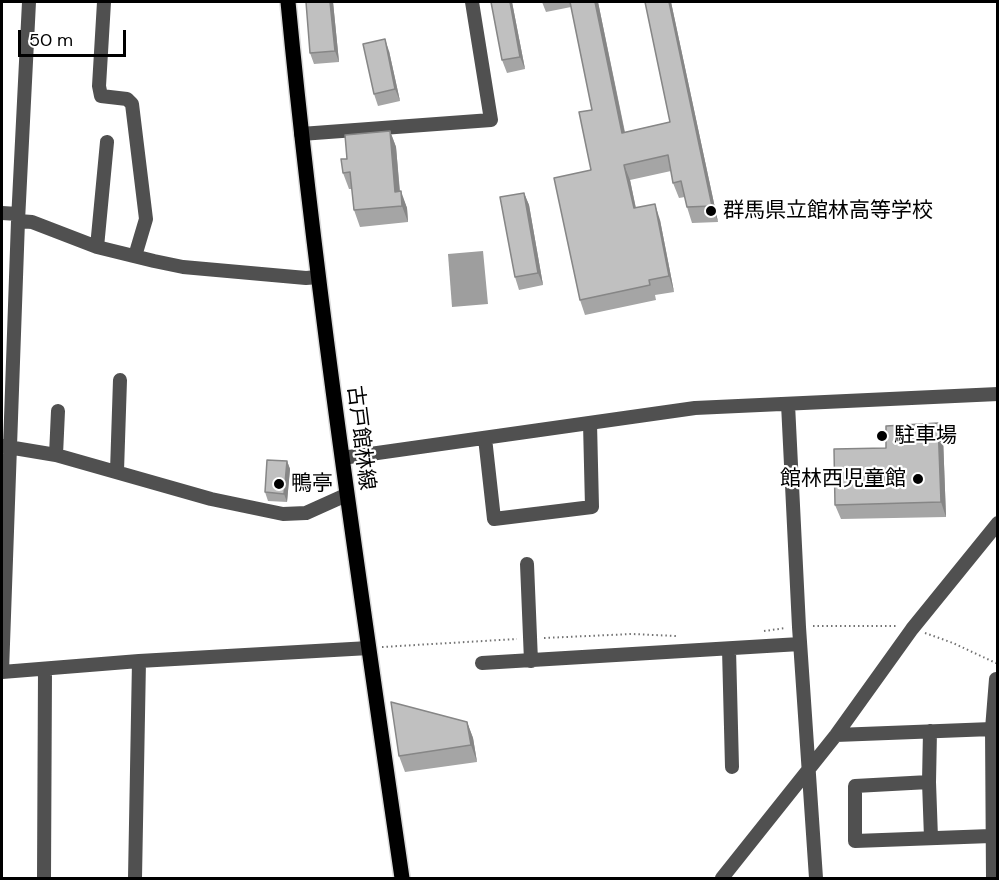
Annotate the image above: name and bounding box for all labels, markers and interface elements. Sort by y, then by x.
scale bar [21,18,129,56]
text: 50 m [29,28,73,52]
place label: 群馬県立館林高等学校 [723,198,933,224]
marker: 群馬県立館林高等学校 [704,204,718,218]
street label: 古戸館林線 [341,384,379,492]
place label: 駐車場 [894,423,957,449]
marker: 駐車場 [875,429,889,443]
place label: 館林西児童館 [780,466,906,492]
place label: 鴨亭 [291,471,333,497]
marker: 館林西児童館 [911,472,925,486]
marker: 鴨亭 [272,477,286,491]

